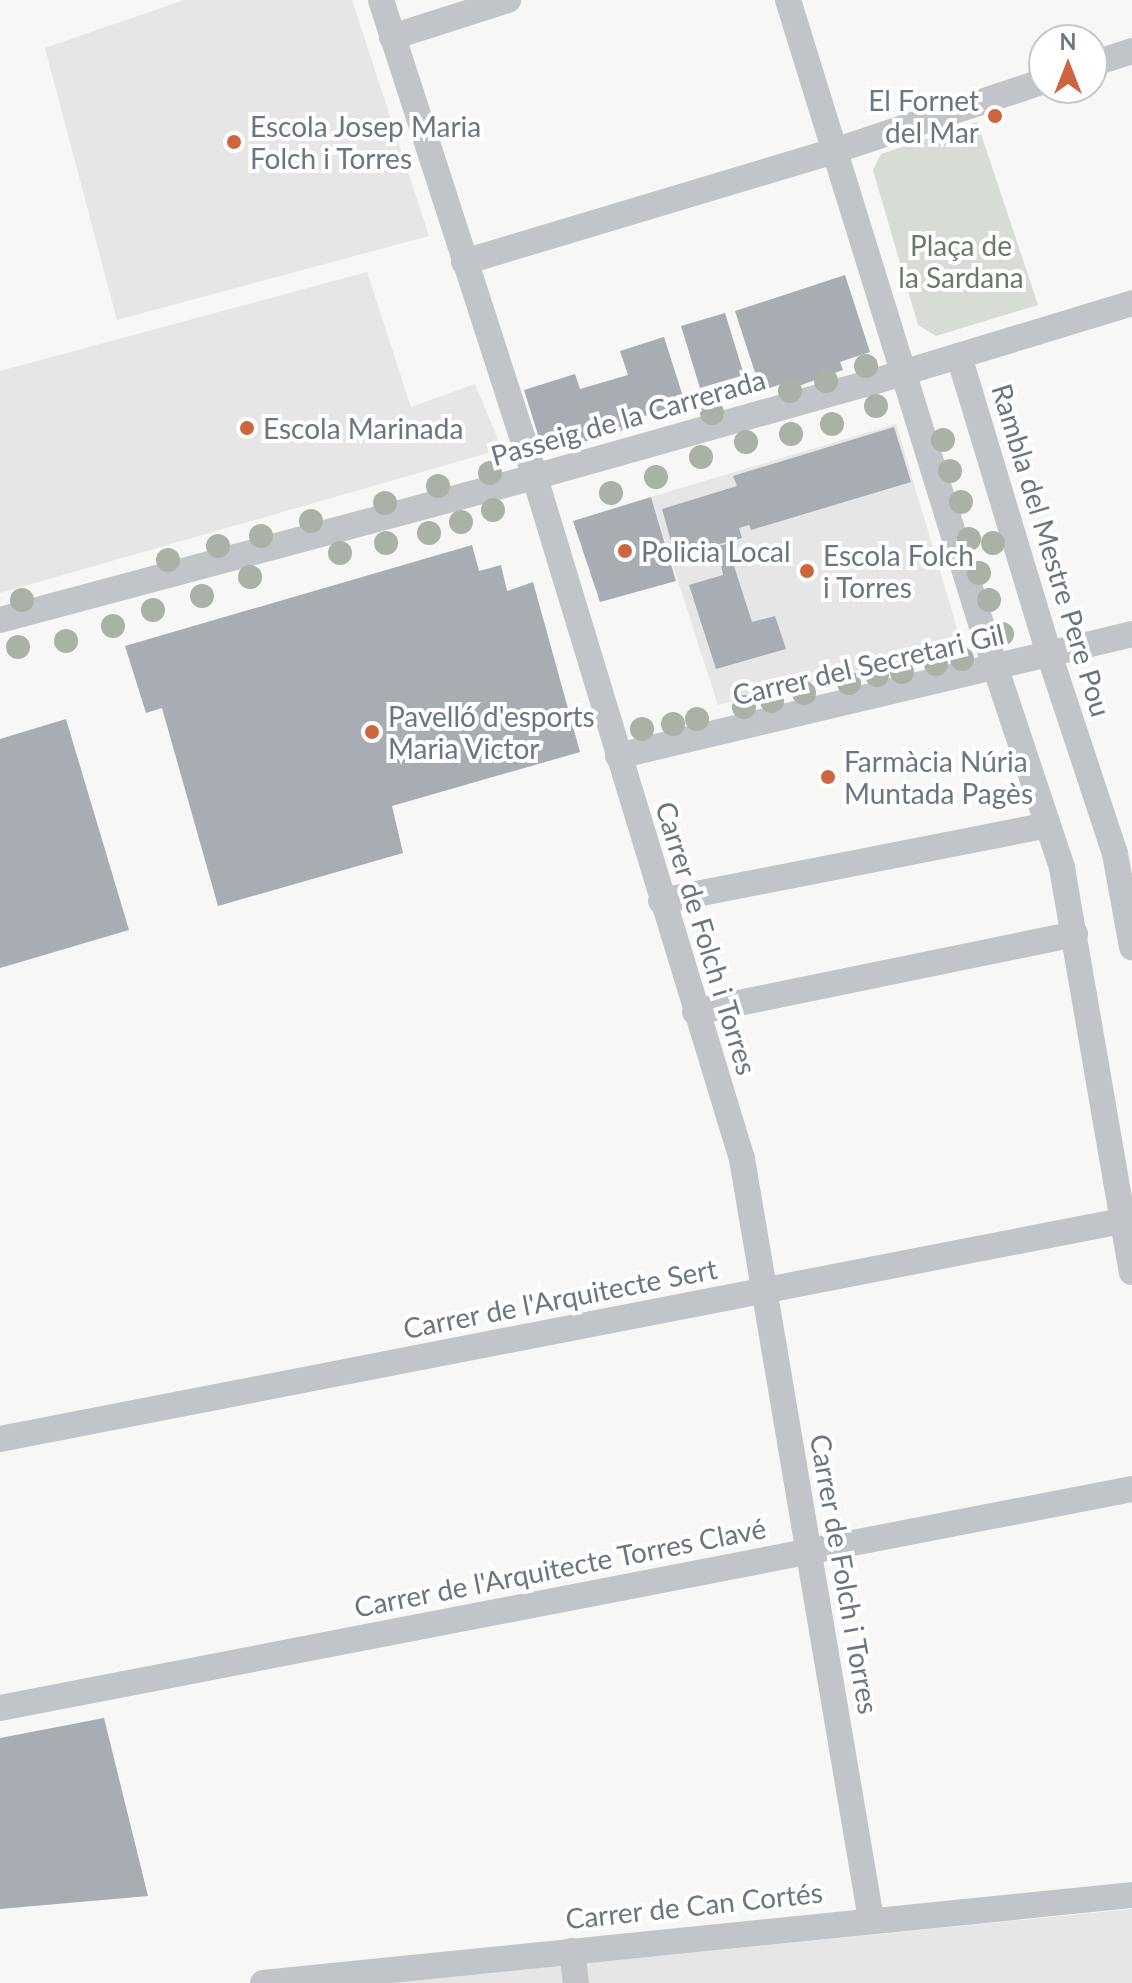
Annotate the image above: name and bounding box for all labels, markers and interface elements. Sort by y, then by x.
north arrow [1028,24,1108,104]
text: N [1060,28,1076,55]
place label: El Fornet del Mar [868,83,979,149]
marker: El Fornet del Mar [986,107,1004,125]
place label: Escola Josep Maria Folch i Torres [250,109,482,175]
marker: Escola Josep Maria Folch i Torres [225,133,243,151]
park label: Plaça de la Sardana [898,228,1024,294]
street label: Passeig de la Carrerada [487,362,769,472]
street label: Rambla del Mestre Pere Pou [985,380,1119,720]
place label: Escola Marinada [263,411,463,445]
marker: Escola Marinada [238,419,256,437]
place label: Policia Local [641,534,791,568]
place label: Escola Folch i Torres [823,538,974,604]
marker: Policia Local [616,542,634,560]
marker: Escola Folch i Torres [798,562,816,580]
street label: Carrer del Secretari Gil [729,616,1007,712]
place label: Pavelló d'esports Maria Victor [388,699,595,765]
marker: Pavelló d'esports Maria Victor [363,723,381,741]
place label: Farmàcia Núria Muntada Pagès [844,744,1033,810]
marker: Farmàcia Núria Muntada Pagès [819,768,837,786]
street label: Carrer de Folch i Torres [649,797,765,1079]
street label: Carrer de l'Arquitecte Sert [400,1251,720,1345]
street label: Carrer de Folch i Torres [804,1431,886,1717]
street label: Carrer de l'Arquitecte Torres Clavé [351,1510,769,1624]
street label: Carrer de Can Cortés [563,1875,825,1935]

